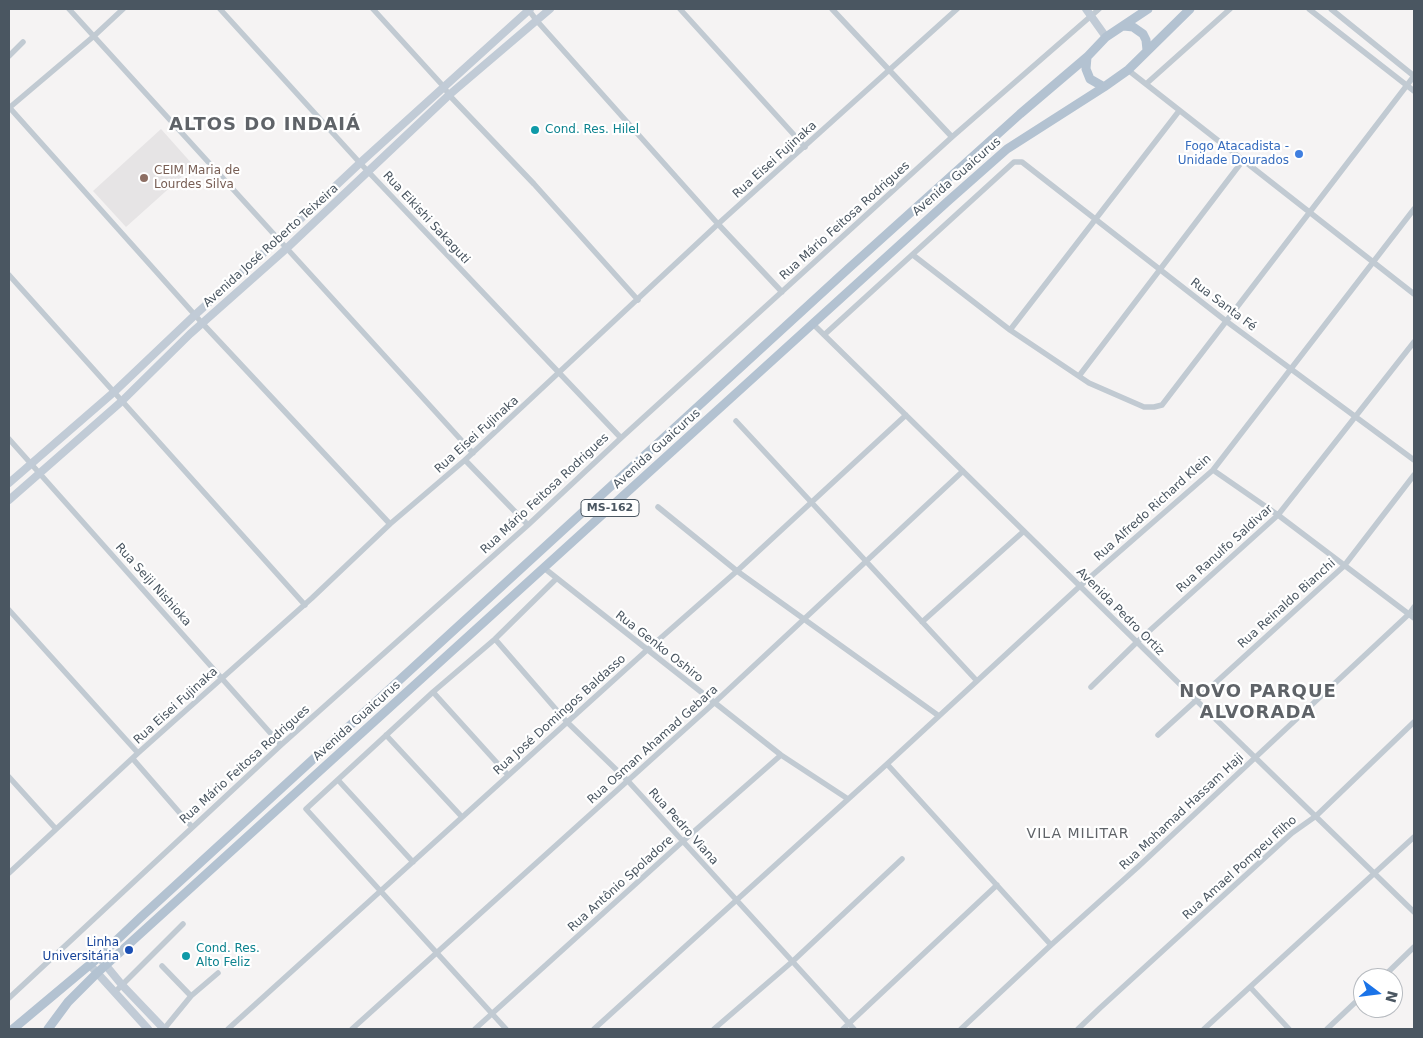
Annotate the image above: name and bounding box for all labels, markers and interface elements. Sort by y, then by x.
district label: ALTOS DO INDAIÁ [167,114,363,136]
street label: Rua Eisei Fujinaka [730,119,820,201]
place label: Cond. Res. Hilel [545,123,639,137]
marker: Cond. Res. Hilel [529,124,541,136]
street label: Avenida Guaicurus [910,135,1004,219]
place label: Fogo Atacadista - Unidade Dourados [1178,140,1289,168]
marker: Fogo Atacadista - Unidade Dourados [1293,148,1305,160]
street label: Rua Mário Feitosa Rodrigues [777,159,913,283]
place label: CEIM Maria de Lourdes Silva [154,164,240,192]
street label: Rua Eikishi Sakaguti [379,169,473,267]
marker: CEIM Maria de Lourdes Silva [138,172,150,184]
street label: Avenida José Roberto Teixeira [201,182,341,310]
street label: Rua Santa Fé [1187,276,1259,334]
street label: Rua Eisei Fujinaka [432,394,522,476]
street label: Avenida Guaicurus [610,406,704,492]
street label: Rua Mário Feitosa Rodrigues [478,431,612,557]
street label: Rua Alfredo Richard Klein [1092,452,1214,564]
road number: MS-162 [581,499,639,516]
street label: Rua Ranulfo Saldivar [1174,502,1276,596]
street label: Rua Seiji Nishioka [112,541,194,629]
street label: Rua Reinaldo Bianchi [1235,556,1339,652]
street label: Avenida Pedro Ortiz [1073,565,1167,659]
street label: Rua Genko Oshiro [612,608,706,686]
street label: Rua José Domingos Baldasso [491,652,629,778]
street label: Rua Eisei Fujinaka [131,665,221,747]
street label: Avenida Guaicurus [310,678,404,764]
district label: NOVO PARQUE ALVORADA [1178,681,1338,724]
street label: Rua Osman Ahamad Gebara [585,683,721,807]
street label: Rua Mário Feitosa Rodrigues [177,703,313,827]
street label: Rua Mohamad Hassam Haji [1117,751,1247,873]
street label: Rua Pedro Viana [645,786,721,868]
street label: Rua Amael Pompeu Filho [1180,813,1300,923]
district label: VILA MILITAR [1025,826,1131,842]
street label: Rua Antônio Spoladore [565,833,677,935]
place label: Linha Universitária [43,936,119,964]
place label: Cond. Res. Alto Feliz [196,942,260,970]
marker: Linha Universitária [123,944,135,956]
marker: Cond. Res. Alto Feliz [180,950,192,962]
north arrow [1353,968,1403,1018]
text: N [1382,989,1401,1004]

